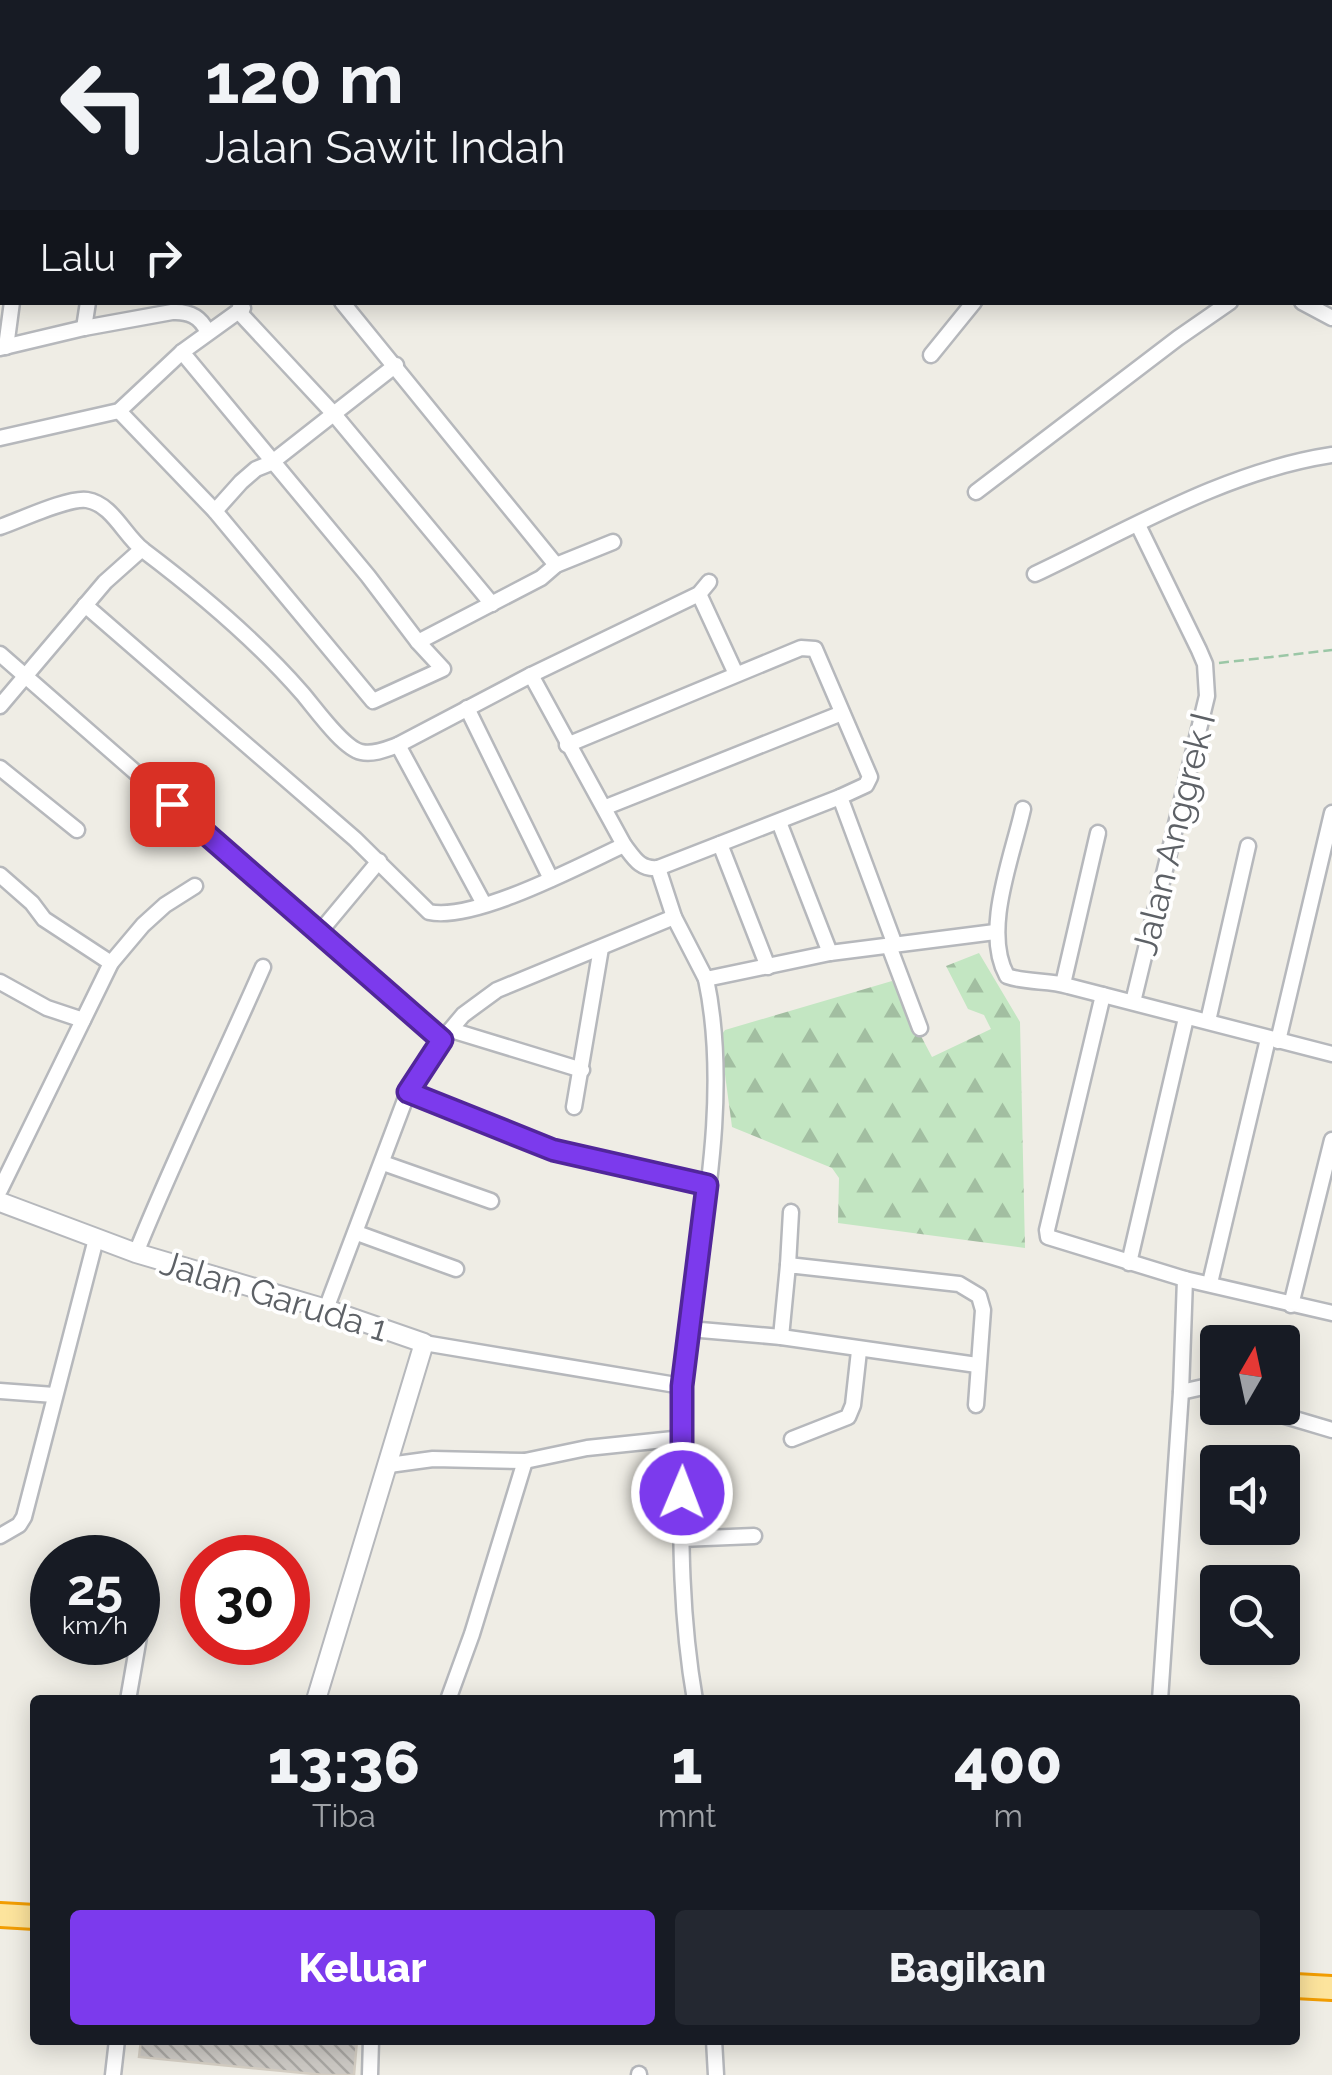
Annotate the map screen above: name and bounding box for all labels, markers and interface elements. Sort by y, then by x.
text: 120 m [205,37,404,119]
icon: left [40,40,170,170]
text: Jalan Sawit Indah [205,121,565,174]
icon: right [136,230,191,285]
text: Lalu [40,235,116,280]
street label: Jalan Anggrek I [1124,709,1223,959]
pin [130,762,215,847]
icon: arrive [145,777,200,832]
street label: Jalan Garuda 1 [156,1241,393,1350]
north arrow [1200,1325,1300,1425]
map controls [1200,1325,1300,1665]
position arrow [630,1441,734,1545]
button: sound [1200,1445,1300,1545]
speed limit sign: 30 [180,1535,310,1665]
text: 25 [67,1558,123,1617]
button: search [1200,1565,1300,1665]
text: km/h [62,1610,128,1640]
text: 13:36 [268,1727,420,1797]
text: 1 [671,1727,702,1797]
text: 400 [954,1727,1062,1797]
text: Tiba [312,1797,376,1834]
text: mnt [658,1797,716,1834]
text: m [993,1797,1023,1834]
button: Keluar [70,1910,655,2025]
button: Bagikan [675,1910,1260,2025]

